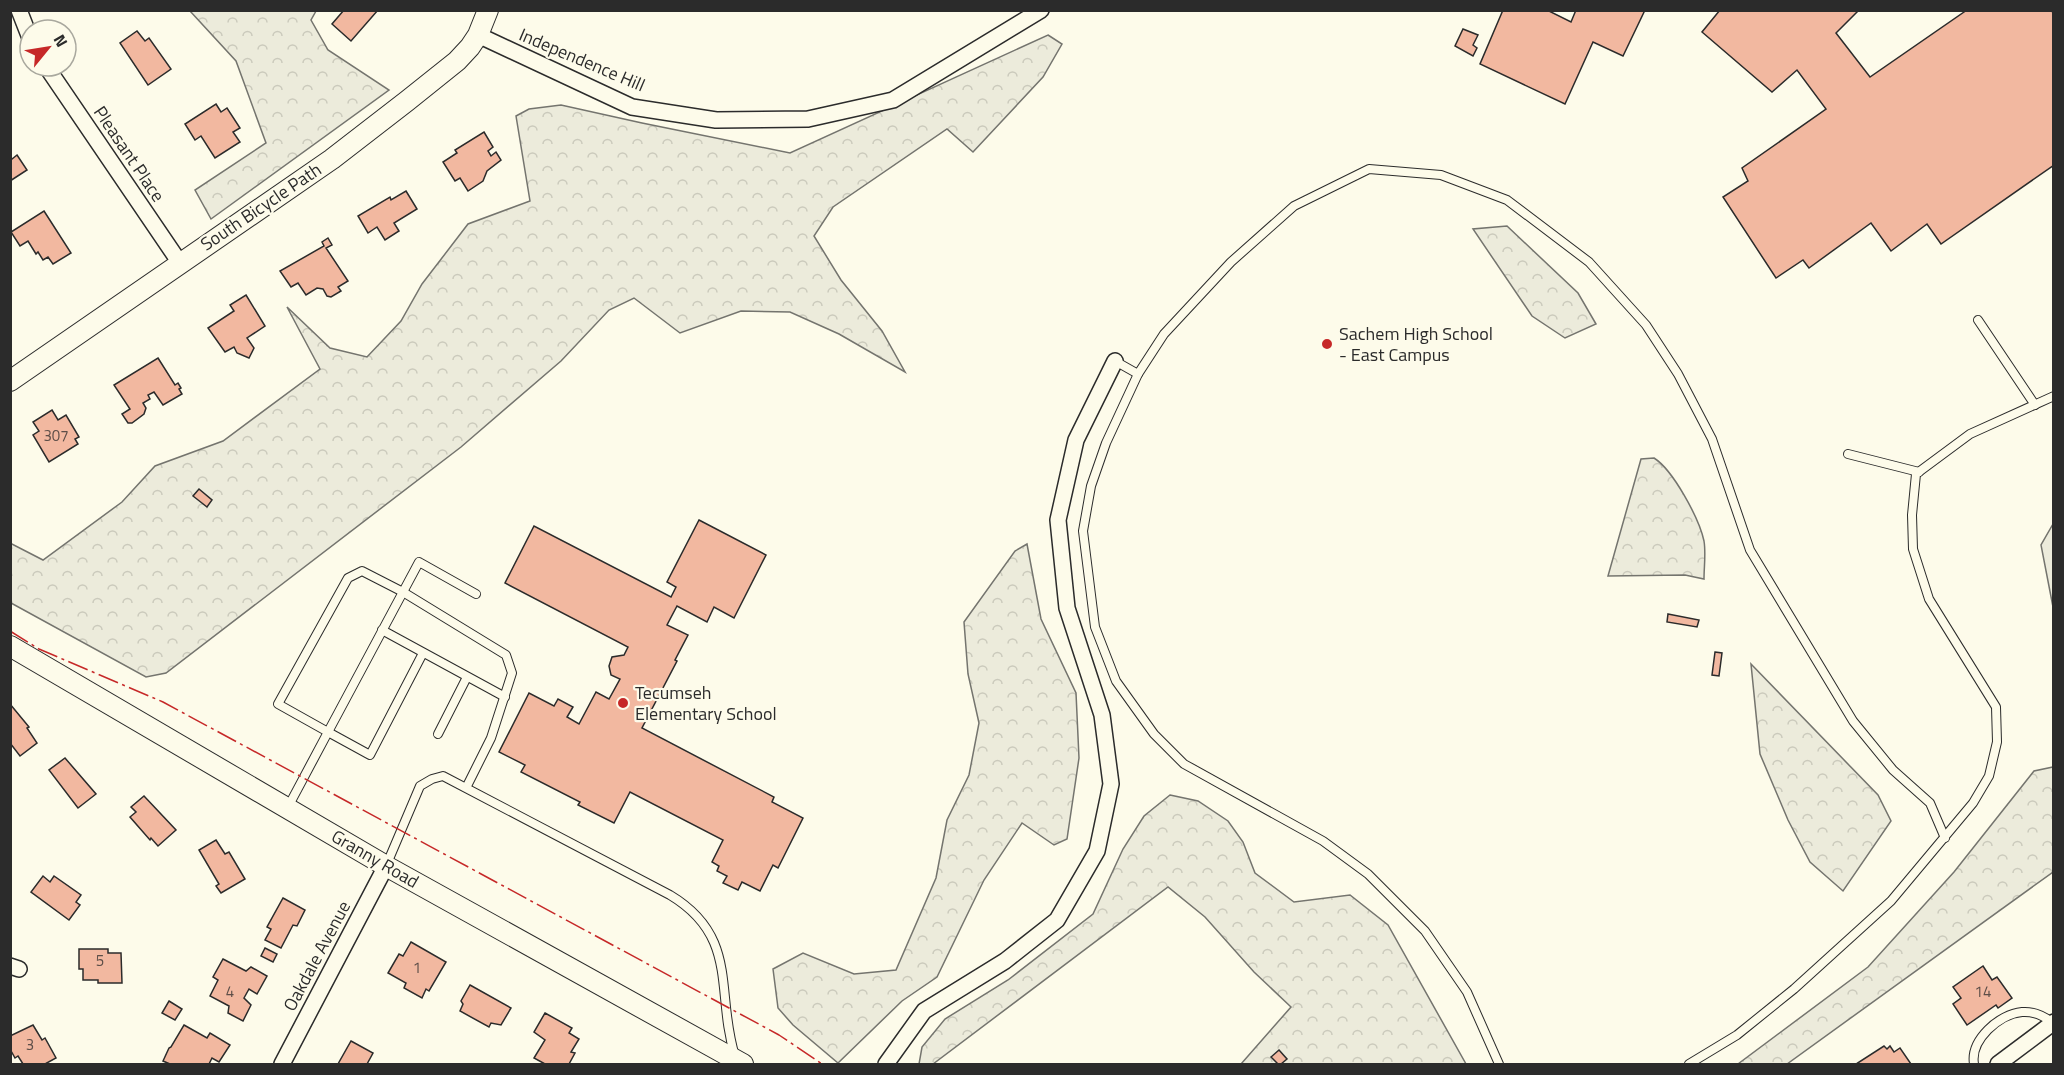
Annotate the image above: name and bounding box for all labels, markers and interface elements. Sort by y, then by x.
north arrow [18,18,78,78]
street label: Independence Hill [515,21,649,98]
text: N [48,30,74,51]
street label: Pleasant Place [87,100,172,207]
street label: South Bicycle Path [195,156,327,257]
place label: Sachem High School - East Campus [1339,320,1493,368]
marker: Sachem High School - East Campus [1320,337,1334,351]
house number: 307 [43,424,69,447]
place label: Tecumseh Elementary School [635,679,777,727]
marker: Tecumseh Elementary School [616,696,630,710]
street label: Granny Road [326,823,424,895]
street label: Oakdale Avenue [276,896,357,1016]
house number: 5 [96,949,104,972]
house number: 1 [413,956,421,979]
house number: 4 [226,980,234,1003]
house number: 14 [1975,980,1991,1003]
house number: 3 [26,1033,34,1056]

